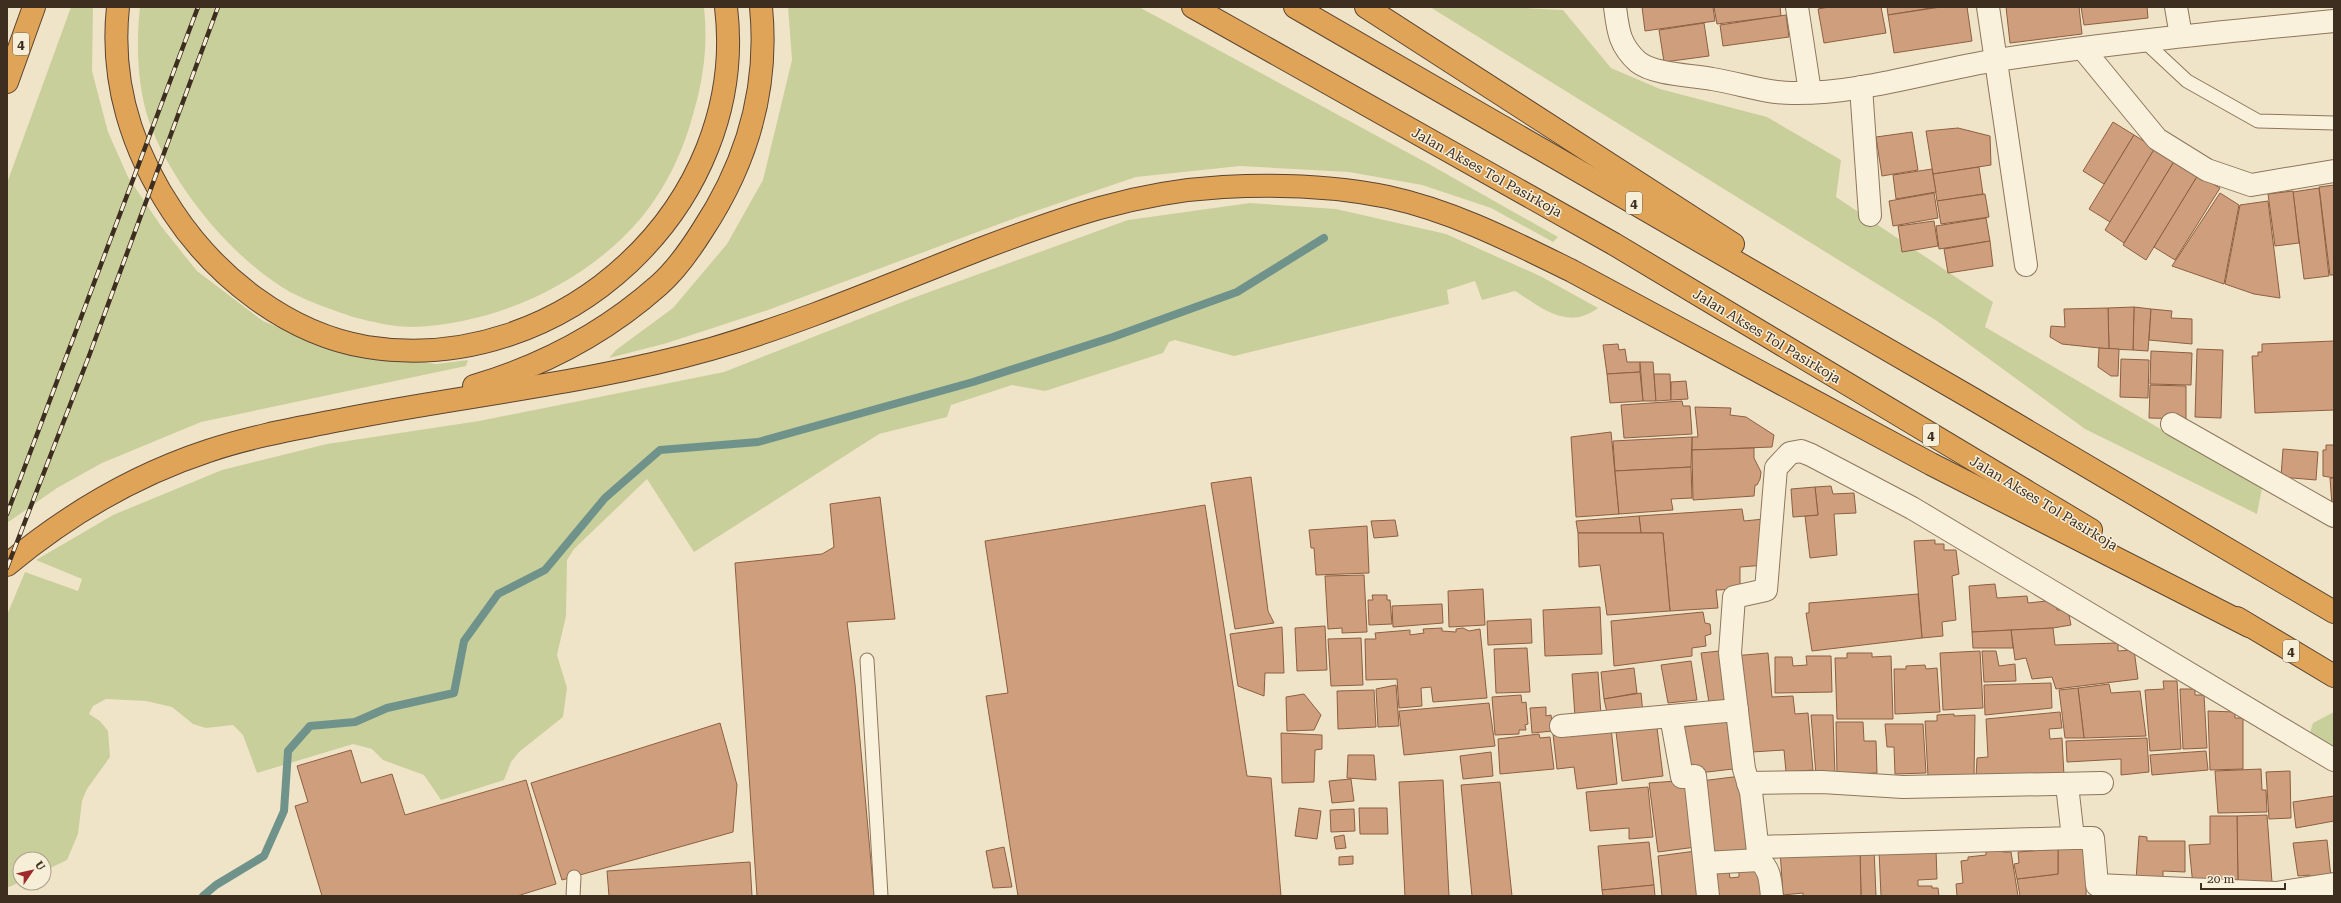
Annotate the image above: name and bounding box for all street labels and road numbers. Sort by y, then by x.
road number: 4 [13,33,29,55]
street label: Jalan Akses Tol Pasirkoja [1409,124,1565,220]
road number: 4 [1626,192,1642,214]
street label: Jalan Akses Tol Pasirkoja [1690,285,1844,387]
road number: 4 [1923,424,1939,446]
street label: Jalan Akses Tol Pasirkoja [1967,452,2121,554]
road number: 4 [2283,640,2299,662]

